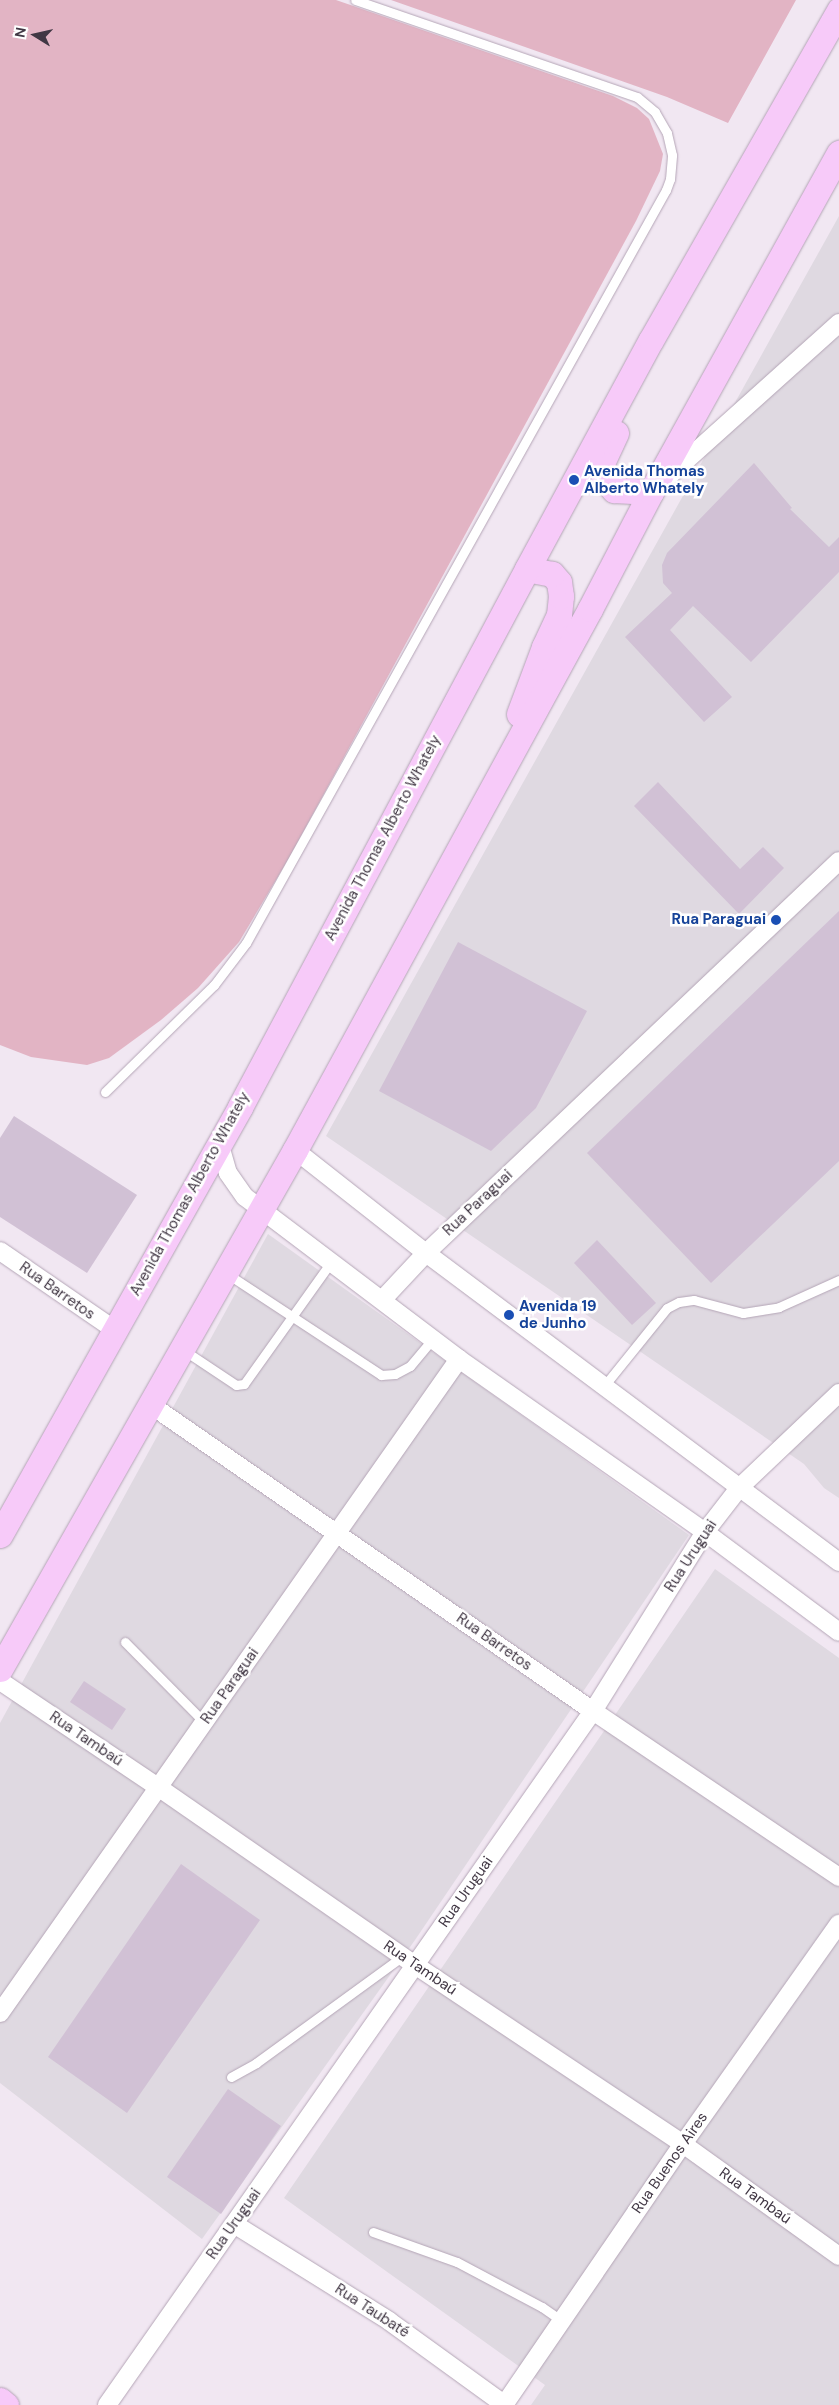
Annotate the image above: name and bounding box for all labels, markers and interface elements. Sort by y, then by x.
north arrow [10,10,60,60]
text: N [10,26,30,39]
place label: Avenida Thomas Alberto Whately [584,462,705,497]
marker: Avenida Thomas Alberto Whately [568,474,580,486]
street label: Avenida Thomas Alberto Whately [321,732,445,944]
place label: Rua Paraguai [671,911,766,929]
marker: Rua Paraguai [770,914,782,926]
street label: Avenida Thomas Alberto Whately [126,1089,254,1299]
street label: Rua Paraguai [439,1166,517,1240]
street label: Rua Barretos [16,1258,98,1324]
place label: Avenida 19 de Junho [519,1297,596,1332]
marker: Avenida 19 de Junho [503,1309,515,1321]
street label: Rua Uruguai [661,1517,721,1595]
street label: Rua Barretos [453,1609,535,1675]
street label: Rua Paraguai [197,1645,263,1727]
street label: Rua Tambaú [46,1708,126,1770]
street label: Rua Uruguai [435,1853,497,1931]
street label: Rua Tambaú [380,1937,460,1999]
street label: Rua Buenos Aires [628,2109,712,2217]
street label: Rua Tambaú [715,2164,795,2228]
street label: Rua Uruguai [203,2185,265,2263]
street label: Rua Taubaté [331,2280,413,2342]

